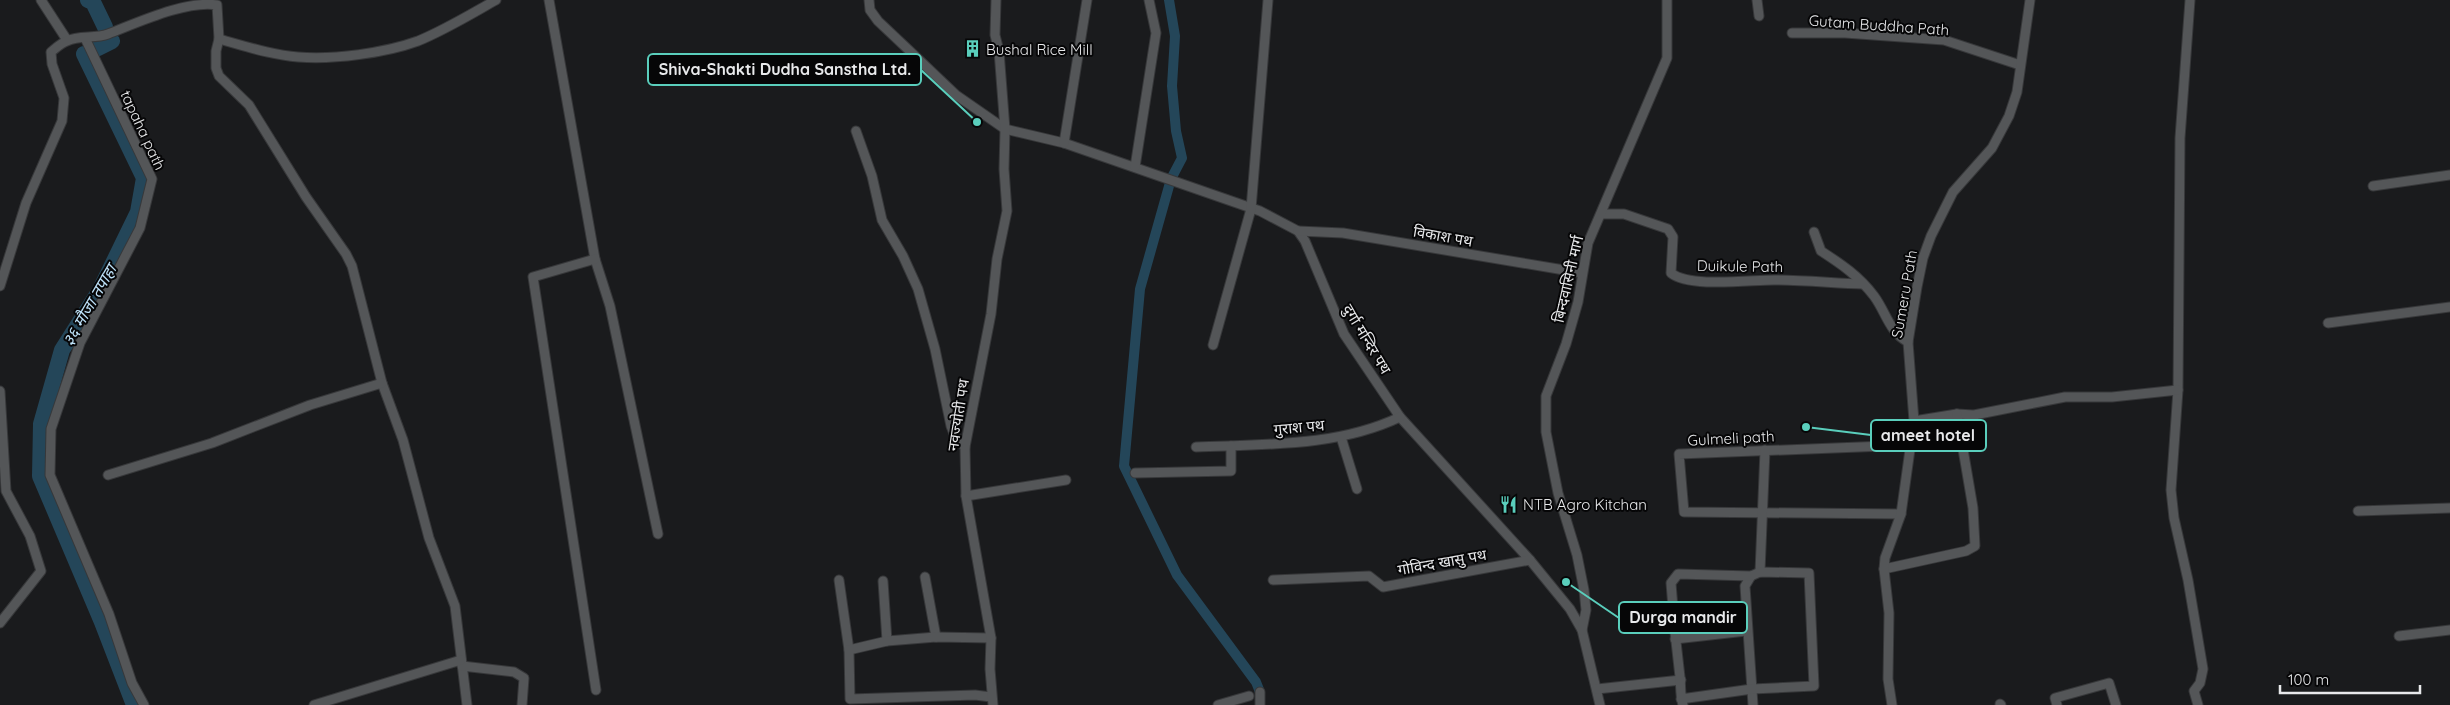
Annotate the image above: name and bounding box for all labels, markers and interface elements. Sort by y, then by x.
street label: Gutam Buddha Path [1808,11,1950,39]
building icon: Bushal Rice Mill [962,39,982,59]
place label: Bushal Rice Mill [986,40,1093,59]
callout: Shiva-Shakti Dudha Sanstha Ltd. [648,54,921,85]
text: Shiva-Shakti Dudha Sanstha Ltd. [659,59,911,79]
street label: tapaha path [116,87,170,173]
street label: विकाश पथ [1412,221,1475,251]
street label: बिन्दवासिनी मार्ग [1549,233,1587,324]
street label: Sumeru Path [1887,248,1921,340]
street label: Duikule Path [1697,256,1783,276]
water label: ३६ मौजा तपाहा [58,259,122,349]
street label: दुर्गा मन्दिर पथ [1338,301,1395,378]
street label: नवज्योती पथ [943,377,973,452]
street label: गुराश पथ [1273,415,1326,440]
callout: ameet hotel [1871,420,1986,451]
text: ameet hotel [1881,425,1975,445]
street label: Gulmeli path [1687,426,1775,450]
restaurant icon: NTB Agro Kitchan [1499,494,1519,514]
place label: NTB Agro Kitchan [1523,495,1647,514]
street label: गोविन्द खासु पथ [1396,545,1488,580]
callout: Durga mandir [1619,602,1747,633]
text: Durga mandir [1629,607,1737,627]
scale bar [2280,662,2420,694]
text: 100 m [2288,670,2329,689]

